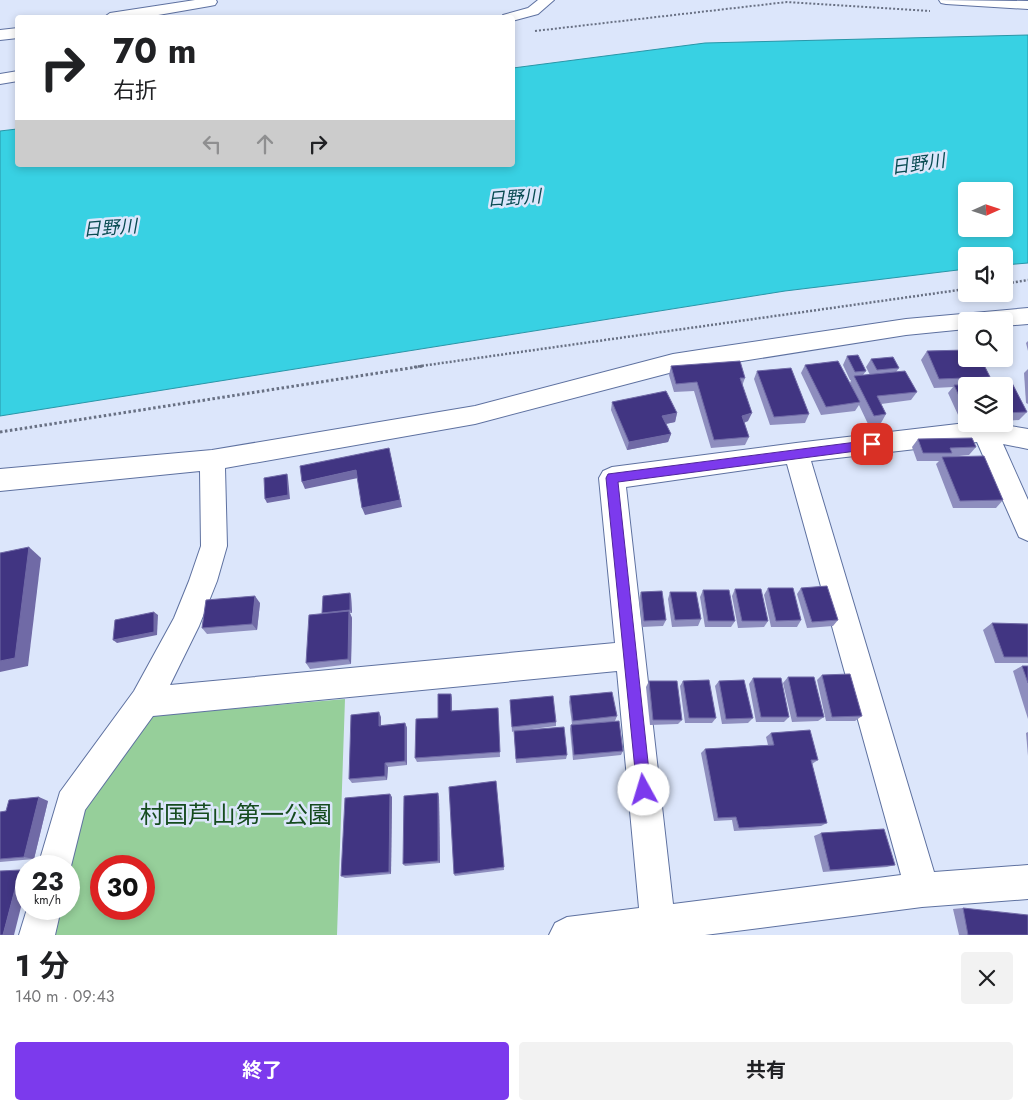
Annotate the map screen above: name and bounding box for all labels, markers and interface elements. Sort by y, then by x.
text: 70 m [113,26,196,76]
icon: right [30,35,95,100]
text: 右折 [113,74,157,106]
icon: left [198,130,226,158]
icon: ahead [251,130,279,158]
icon: right [304,130,332,158]
water label: 日野川 [889,147,949,181]
north arrow [958,182,1012,238]
map controls [958,182,1013,432]
water label: 日野川 [486,183,544,213]
water label: 日野川 [82,213,140,243]
button: sound [958,247,1013,302]
button: search [958,312,1013,367]
button: layers [958,377,1013,432]
pin [851,423,893,465]
icon: arrive [858,430,886,458]
position arrow [617,763,669,815]
park label: 村国芦山第一公園 [140,797,332,832]
speed limit sign: 30 [90,855,155,920]
text: 23 [32,863,63,899]
text: km/h [34,891,61,909]
text: 1 分 [15,944,69,987]
button: close [961,952,1013,1004]
text: 140 m · 09:43 [15,985,115,1008]
button: 終了 [15,1042,509,1100]
button: 共有 [519,1042,1013,1100]

